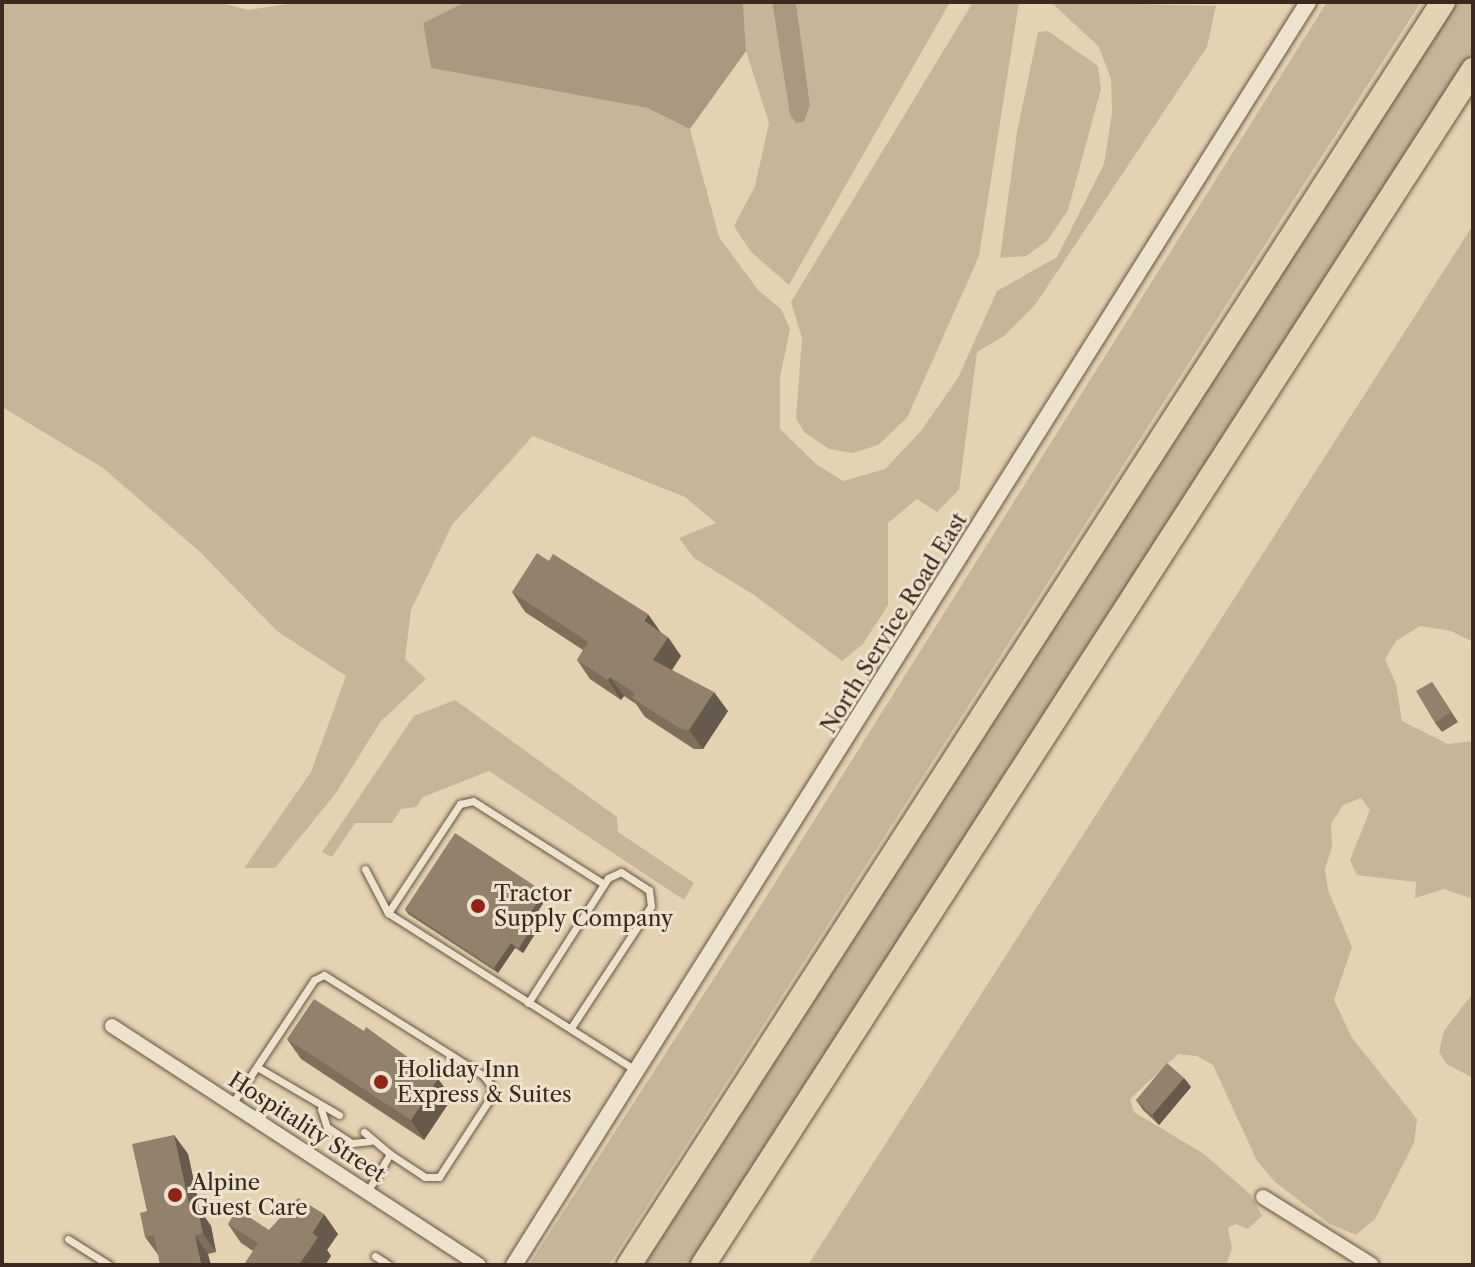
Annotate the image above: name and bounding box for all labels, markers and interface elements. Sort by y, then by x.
street label: North Service Road East [815,508,973,738]
place label: Tractor Supply Company [494,880,674,932]
marker: Tractor Supply Company [469,897,487,915]
place label: Holiday Inn Express & Suites [397,1056,572,1108]
street label: Hospitality Street [223,1066,391,1188]
marker: Holiday Inn Express & Suites [372,1073,390,1091]
place label: Alpine Guest Care [191,1169,308,1220]
marker: Alpine Guest Care [166,1186,184,1204]

